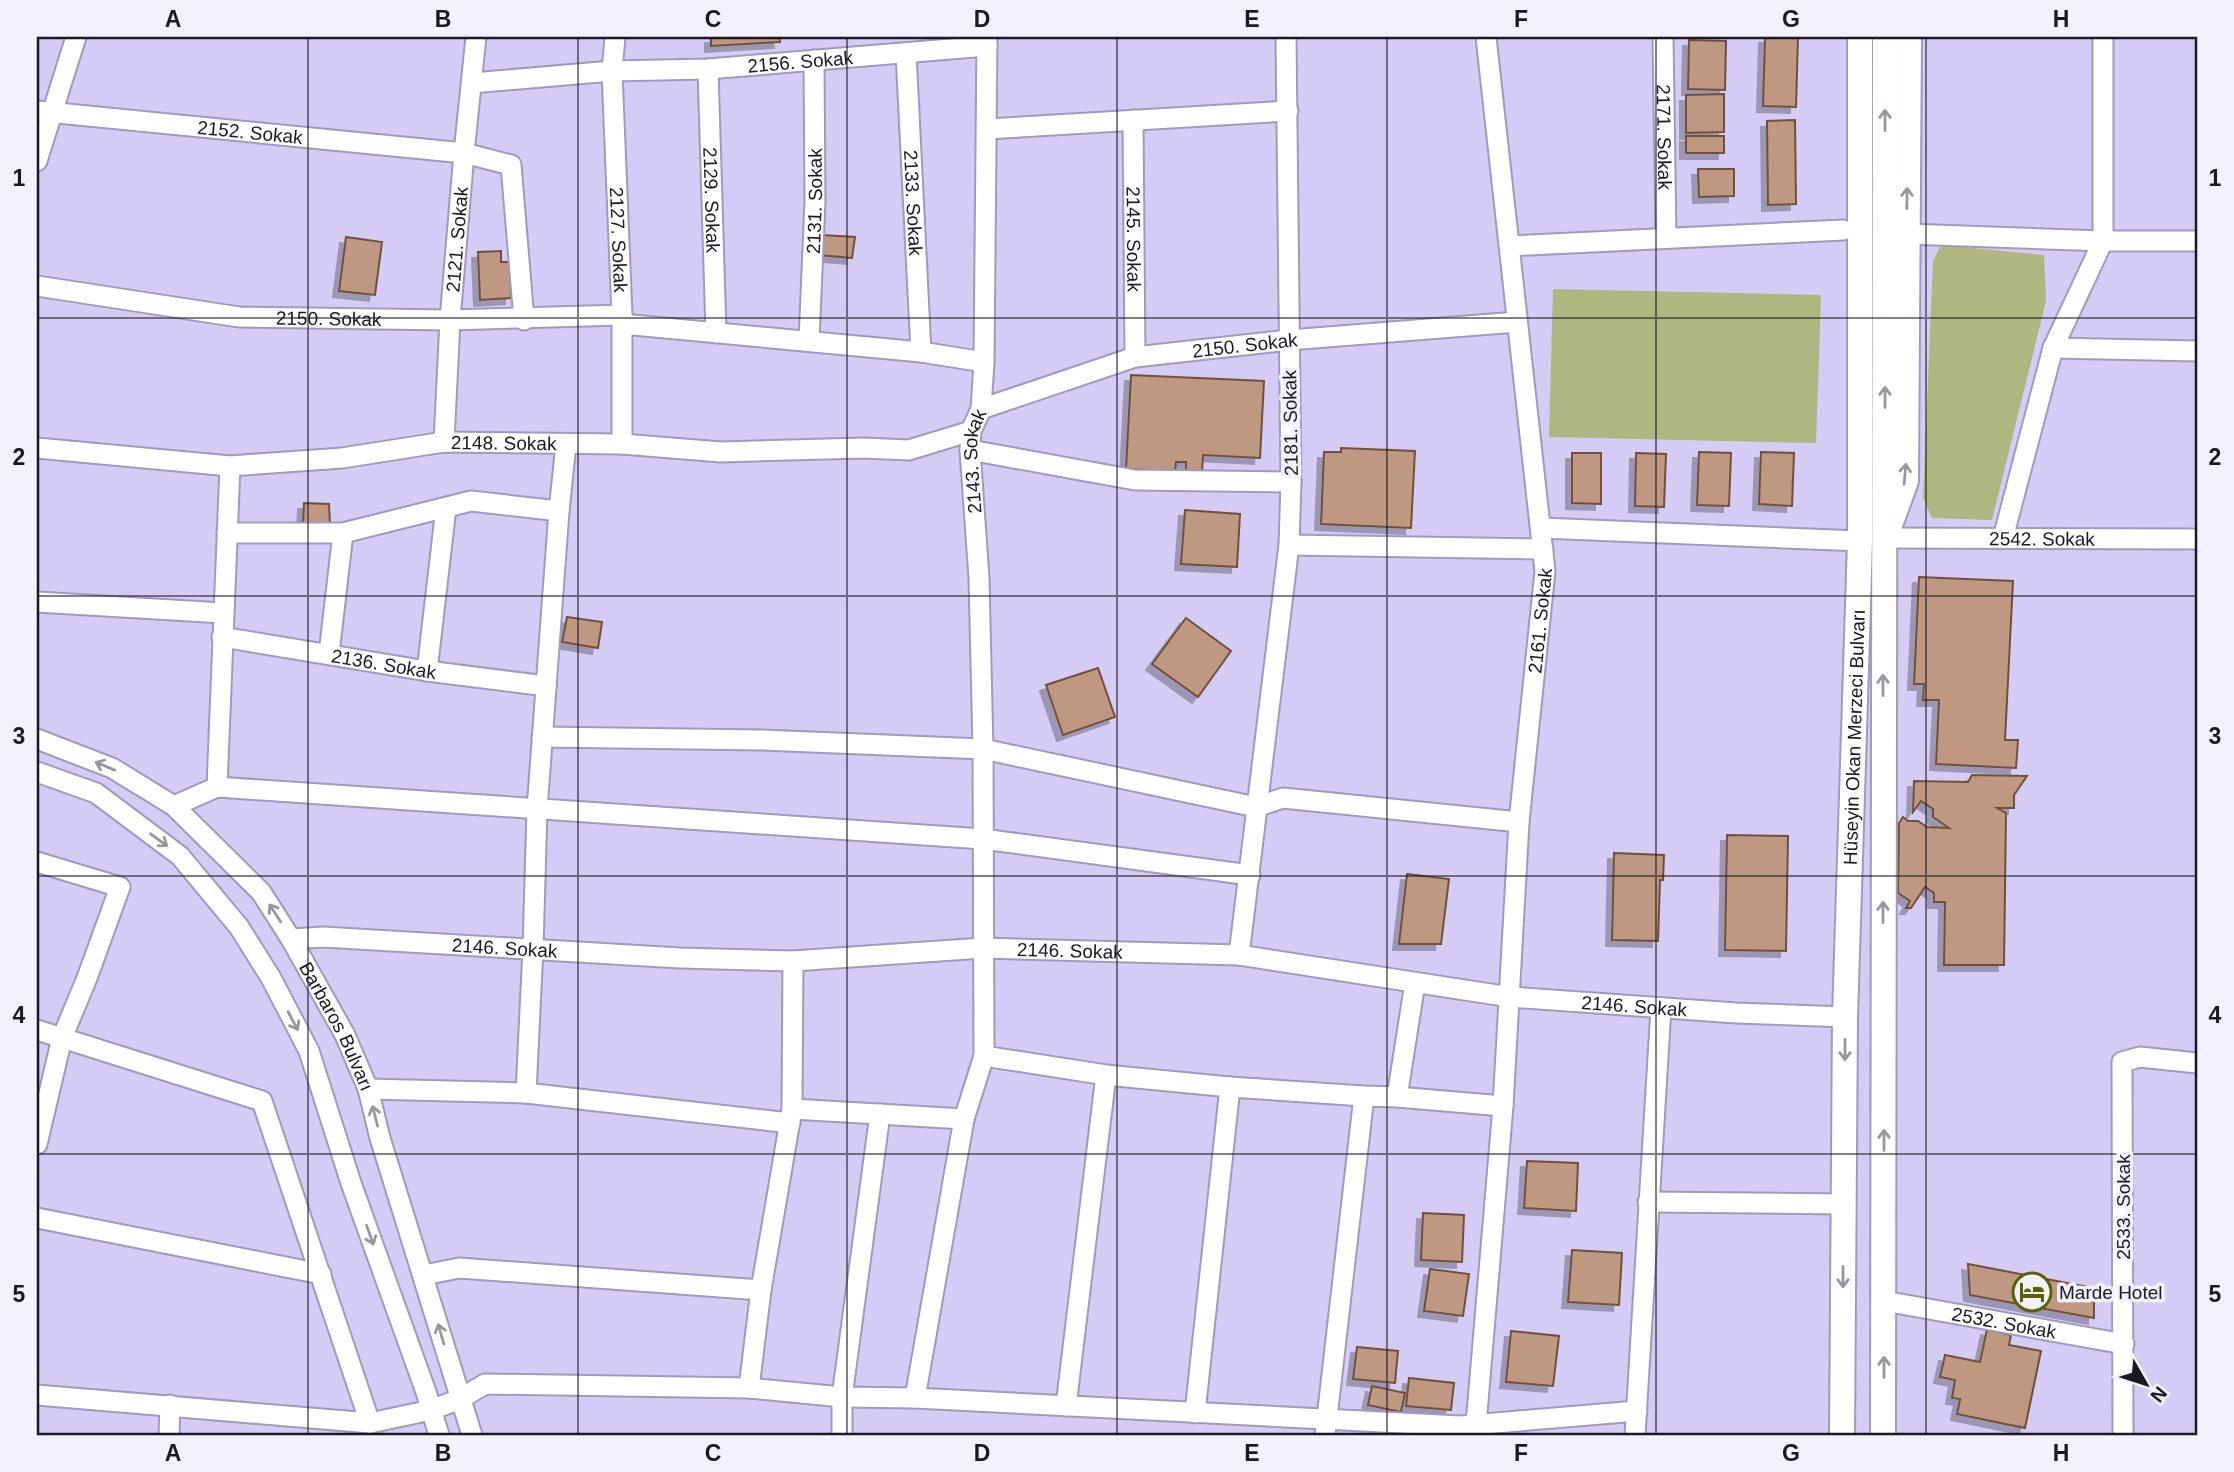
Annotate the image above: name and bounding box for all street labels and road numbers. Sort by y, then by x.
street label: 2156. Sokak [747,47,854,77]
street label: 2171. Sokak [1653,84,1675,191]
street label: 2152. Sokak [196,117,304,148]
street label: 2129. Sokak [699,147,724,254]
street label: 2131. Sokak [803,148,826,254]
street label: 2133. Sokak [900,150,926,257]
street label: 2121. Sokak [442,185,472,293]
street label: 2145. Sokak [1123,186,1144,292]
street label: 2127. Sokak [606,187,631,293]
street label: 2150. Sokak [276,308,382,330]
street label: 2150. Sokak [1191,329,1299,362]
street label: 2181. Sokak [1279,370,1302,476]
street label: 2143. Sokak [960,405,991,514]
street label: 2148. Sokak [451,432,557,454]
street label: 2542. Sokak [1989,528,2095,550]
street label: 2161. Sokak [1524,567,1556,674]
street label: Hüseyin Okan Merzeci Bulvarı [1840,609,1869,865]
street label: 2136. Sokak [330,645,438,683]
street label: 2146. Sokak [451,935,558,962]
street label: 2146. Sokak [1017,939,1123,963]
street label: Barbaros Bulvarı [295,958,377,1094]
street label: 2146. Sokak [1581,992,1688,1021]
street label: 2533. Sokak [2113,1154,2134,1260]
street label: 2532. Sokak [1950,1303,2058,1343]

